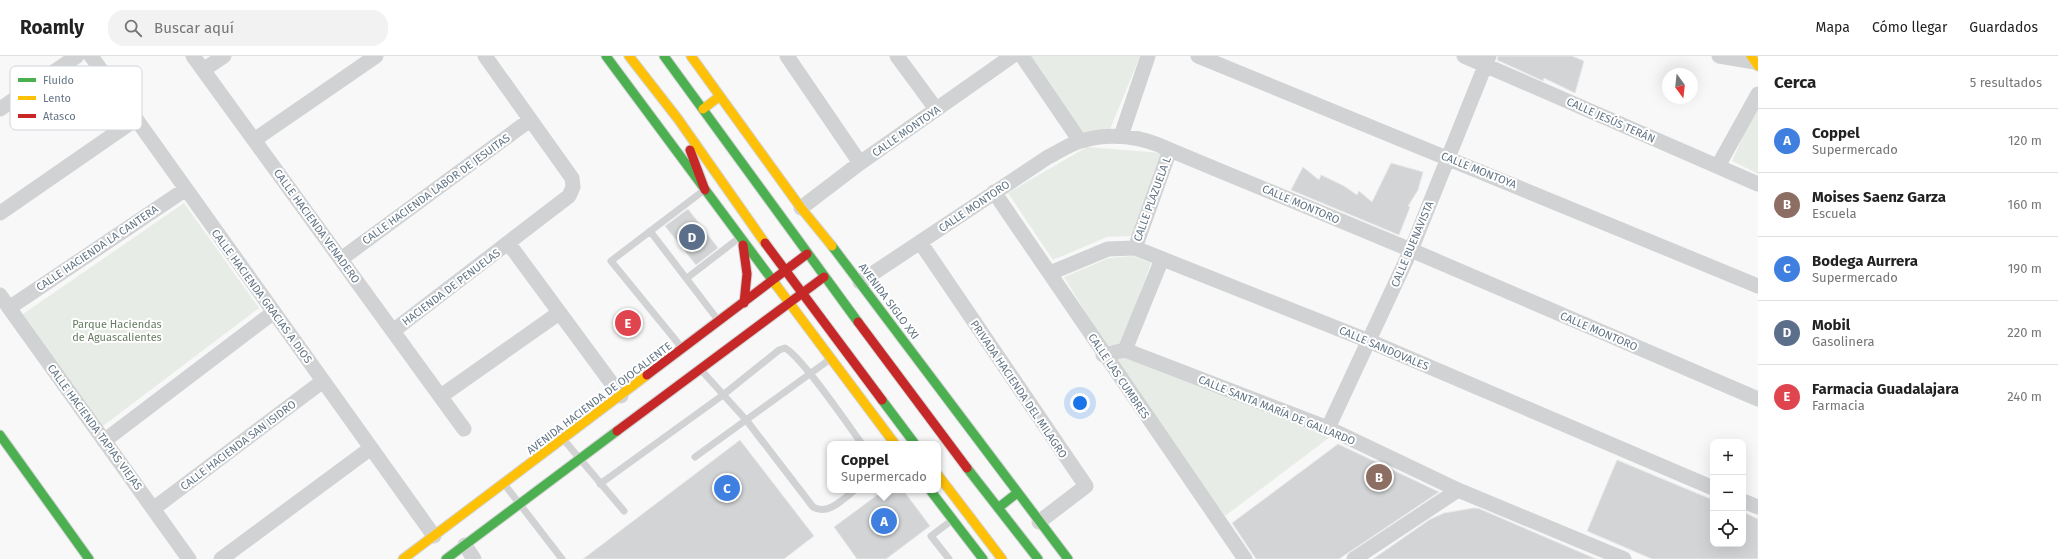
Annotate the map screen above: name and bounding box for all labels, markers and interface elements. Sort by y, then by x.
search box [108,10,388,46]
text: Roamly [20,16,84,39]
icon: search [122,17,144,39]
text: Buscar aquí [154,19,234,37]
text: Mapa [1816,19,1850,36]
text: Cómo llegar [1872,19,1947,36]
text: Guardados [1969,19,2038,36]
legend [10,66,142,130]
north arrow [1662,68,1698,104]
text: Cerca [1774,72,1816,93]
text: Fluido [43,74,74,87]
text: 5 resultados [1970,75,2042,90]
text: Lento [43,92,71,105]
street label: CALLE JESÚS TERÁN [1565,94,1657,146]
street label: CALLE MONTOYA [870,103,943,160]
text: Atasco [43,110,76,123]
text: Coppel [1812,124,1860,142]
street label: CALLE HACIENDA LABOR DE JESUITAS [360,131,513,247]
text: A [1783,133,1791,148]
text: 120 m [2008,133,2042,148]
text: Supermercado [1812,142,1898,157]
street label: CALLE MONTOYA [1439,149,1519,192]
street label: CALLE PLAZUELA L [1131,154,1174,243]
street label: CALLE HACIENDA VENADERO [271,167,362,286]
street label: CALLE MONTORO [936,178,1012,235]
street label: CALLE MONTORO [1260,182,1341,227]
text: Moises Saenz Garza [1812,188,1946,206]
text: B [1783,197,1791,212]
text: 160 m [2008,197,2042,212]
street label: CALLE BUENAVISTA [1388,199,1437,289]
street label: CALLE HACIENDA LA CANTERA [34,202,161,294]
text: Escuela [1812,206,1857,221]
pin: D [679,222,705,252]
street label: CALLE HACIENDA GRACIAS A DIOS [209,227,315,366]
street label: HACIENDA DE PENUELAS [400,246,503,328]
text: Bodega Aurrera [1812,252,1918,270]
street label: AVENIDA SIGLO XXI [856,261,921,342]
text: C [1783,261,1791,276]
text: 190 m [2008,261,2042,276]
text: Supermercado [1812,270,1898,285]
pin: E [615,308,641,338]
street label: CALLE MONTORO [1558,309,1639,354]
text: Mobil [1812,316,1850,334]
park label: Parque Haciendas de Aguascalientes [72,318,162,344]
street label: PRIVADA HACIENDA DEL MILAGRO [968,318,1070,461]
street label: CALLE SANDOVALES [1337,324,1431,373]
text: D [1783,325,1791,340]
text: 220 m [2007,325,2042,340]
street label: CALLE LAS CUMBRES [1085,331,1152,421]
text: Gasolinera [1812,334,1875,349]
street label: AVENIDA HACIENDA DE OJOCALIENTE [524,339,674,457]
street label: CALLE HACIENDA TAPIAS VIEJAS [45,362,145,493]
street label: CALLE SANTA MARÍA DE GALLARDO [1196,372,1358,448]
text: Farmacia Guadalajara [1812,380,1959,398]
text: E [1784,389,1790,404]
text: 240 m [2007,389,2042,404]
your location [1070,393,1090,413]
street label: CALLE HACIENDA SAN ISIDRO [178,398,299,493]
text: Farmacia [1812,398,1865,413]
map controls [1710,439,1746,547]
button: + [1710,439,1746,475]
popup [827,441,941,493]
text: Coppel [841,451,889,469]
pin: B [1366,462,1392,492]
text: Supermercado [841,469,927,484]
pin: C [714,473,740,503]
button: − [1710,475,1746,511]
pin: A [871,506,897,536]
button: locate [1710,511,1746,547]

